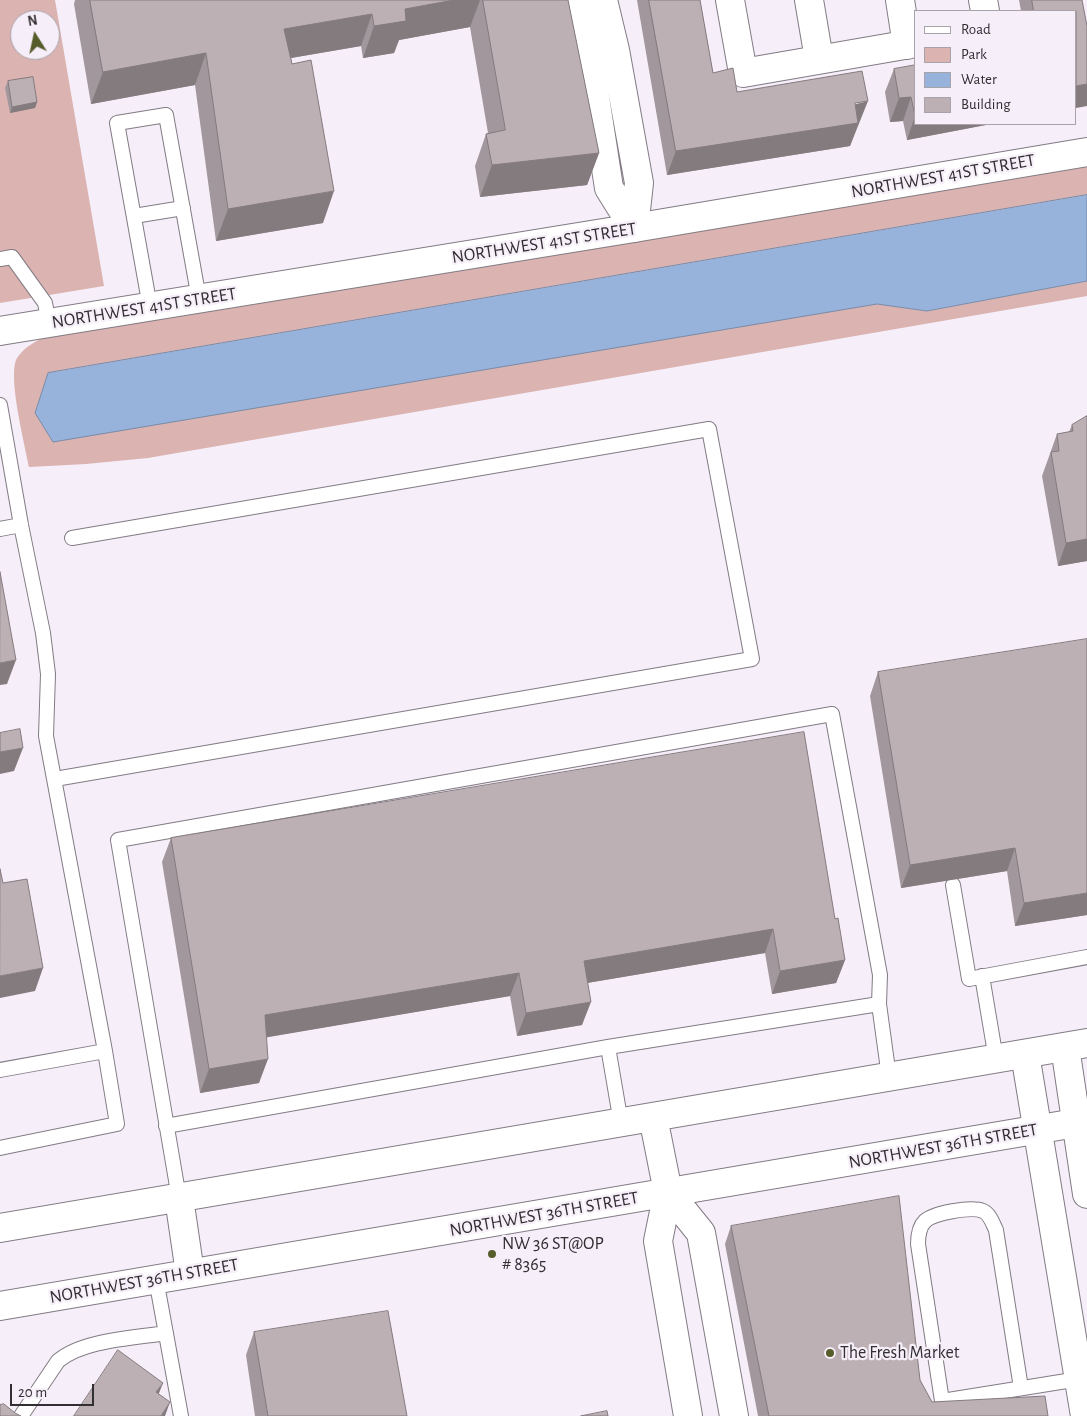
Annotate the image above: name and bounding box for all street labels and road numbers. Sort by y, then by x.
street label: NORTHWEST 41ST STREET [849,149,1037,203]
street label: NORTHWEST 41ST STREET [450,218,638,268]
street label: NORTHWEST 41ST STREET [50,283,238,333]
street label: NORTHWEST 36TH STREET [847,1119,1039,1173]
street label: NORTHWEST 36TH STREET [448,1187,640,1241]
street label: NORTHWEST 36TH STREET [48,1254,240,1308]

